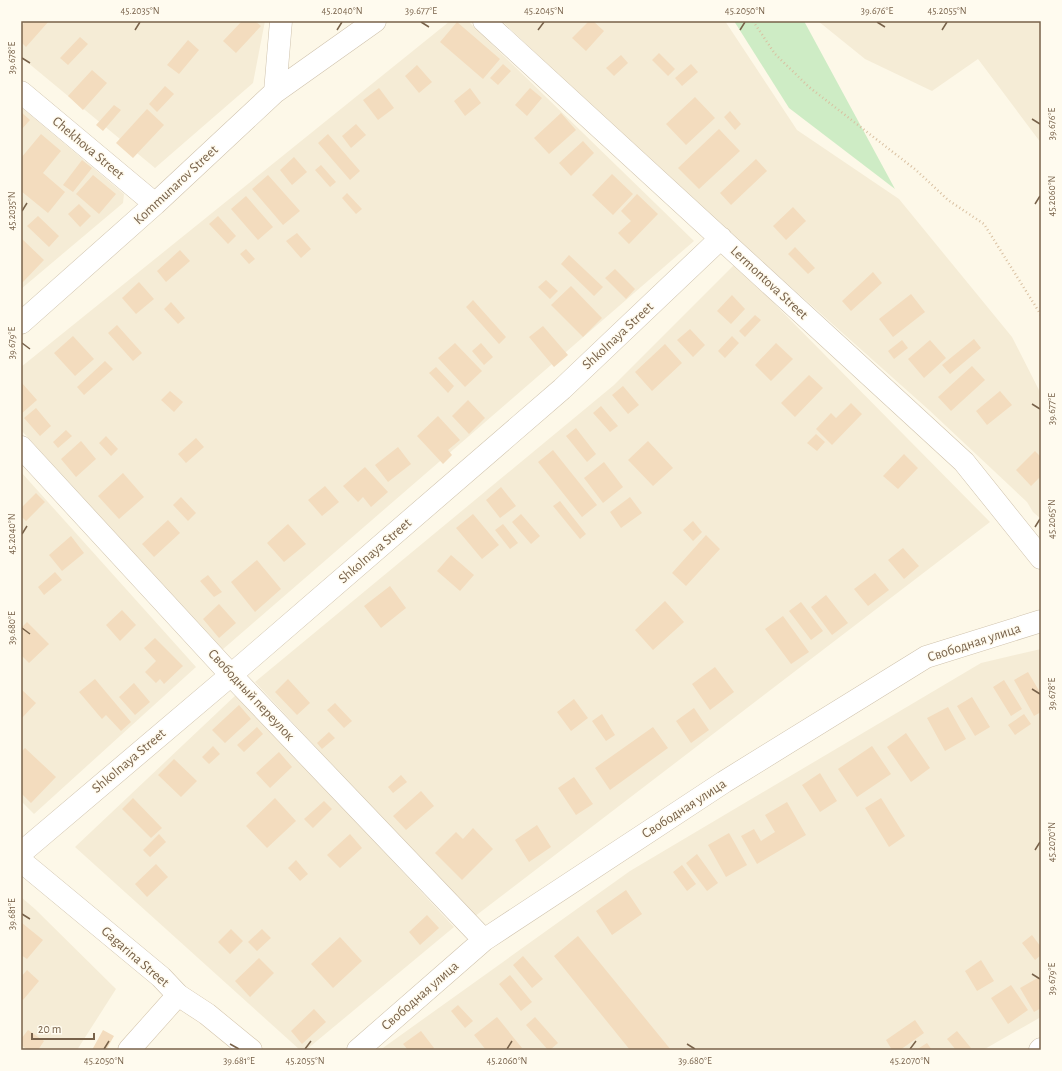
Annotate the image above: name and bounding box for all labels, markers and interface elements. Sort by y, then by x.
text: 45.2035°N [120,6,160,16]
text: 45.2040°N [322,6,362,16]
text: 39.677°E [405,6,437,16]
text: 45.2045°N [524,6,564,16]
text: 45.2050°N [725,6,765,16]
text: 39.676°E [861,6,893,16]
text: 45.2055°N [927,6,967,16]
text: 39.678°E [7,42,17,74]
text: 39.676°E [1047,108,1057,140]
street label: Chekhova Street [49,114,127,182]
street label: Kommunarov Street [131,142,221,227]
text: 45.2060°N [1047,176,1057,216]
text: 45.2035°N [7,191,17,231]
street label: Lermontova Street [728,244,811,323]
street label: Shkolnaya Street [580,299,657,372]
text: 39.679°E [7,327,17,359]
text: 39.677°E [1047,393,1057,425]
text: 45.2065°N [1047,499,1057,539]
text: 45.2040°N [7,514,17,554]
street label: Shkolnaya Street [336,515,414,586]
text: 39.680°E [7,611,17,645]
street label: Свободная улица [926,621,1023,665]
street label: Свободный переулок [205,647,297,744]
text: 39.678°E [1047,678,1057,710]
street label: Shkolnaya Street [90,726,169,796]
street label: Свободная улица [639,776,729,841]
text: 45.2070°N [1047,822,1057,862]
text: 39.681°E [7,898,17,930]
street label: Gagarina Street [98,924,172,990]
street label: Свободная улица [379,958,462,1033]
text: 39.679°E [1047,963,1057,995]
scale bar [32,1015,94,1041]
text: 20 m [38,1023,61,1035]
text: 45.2050°N [84,1056,124,1066]
text: 39.681°E [223,1056,255,1066]
text: 45.2055°N [285,1056,325,1066]
text: 45.2060°N [487,1056,527,1066]
text: 39.680°E [678,1056,712,1066]
text: 45.2070°N [890,1056,930,1066]

